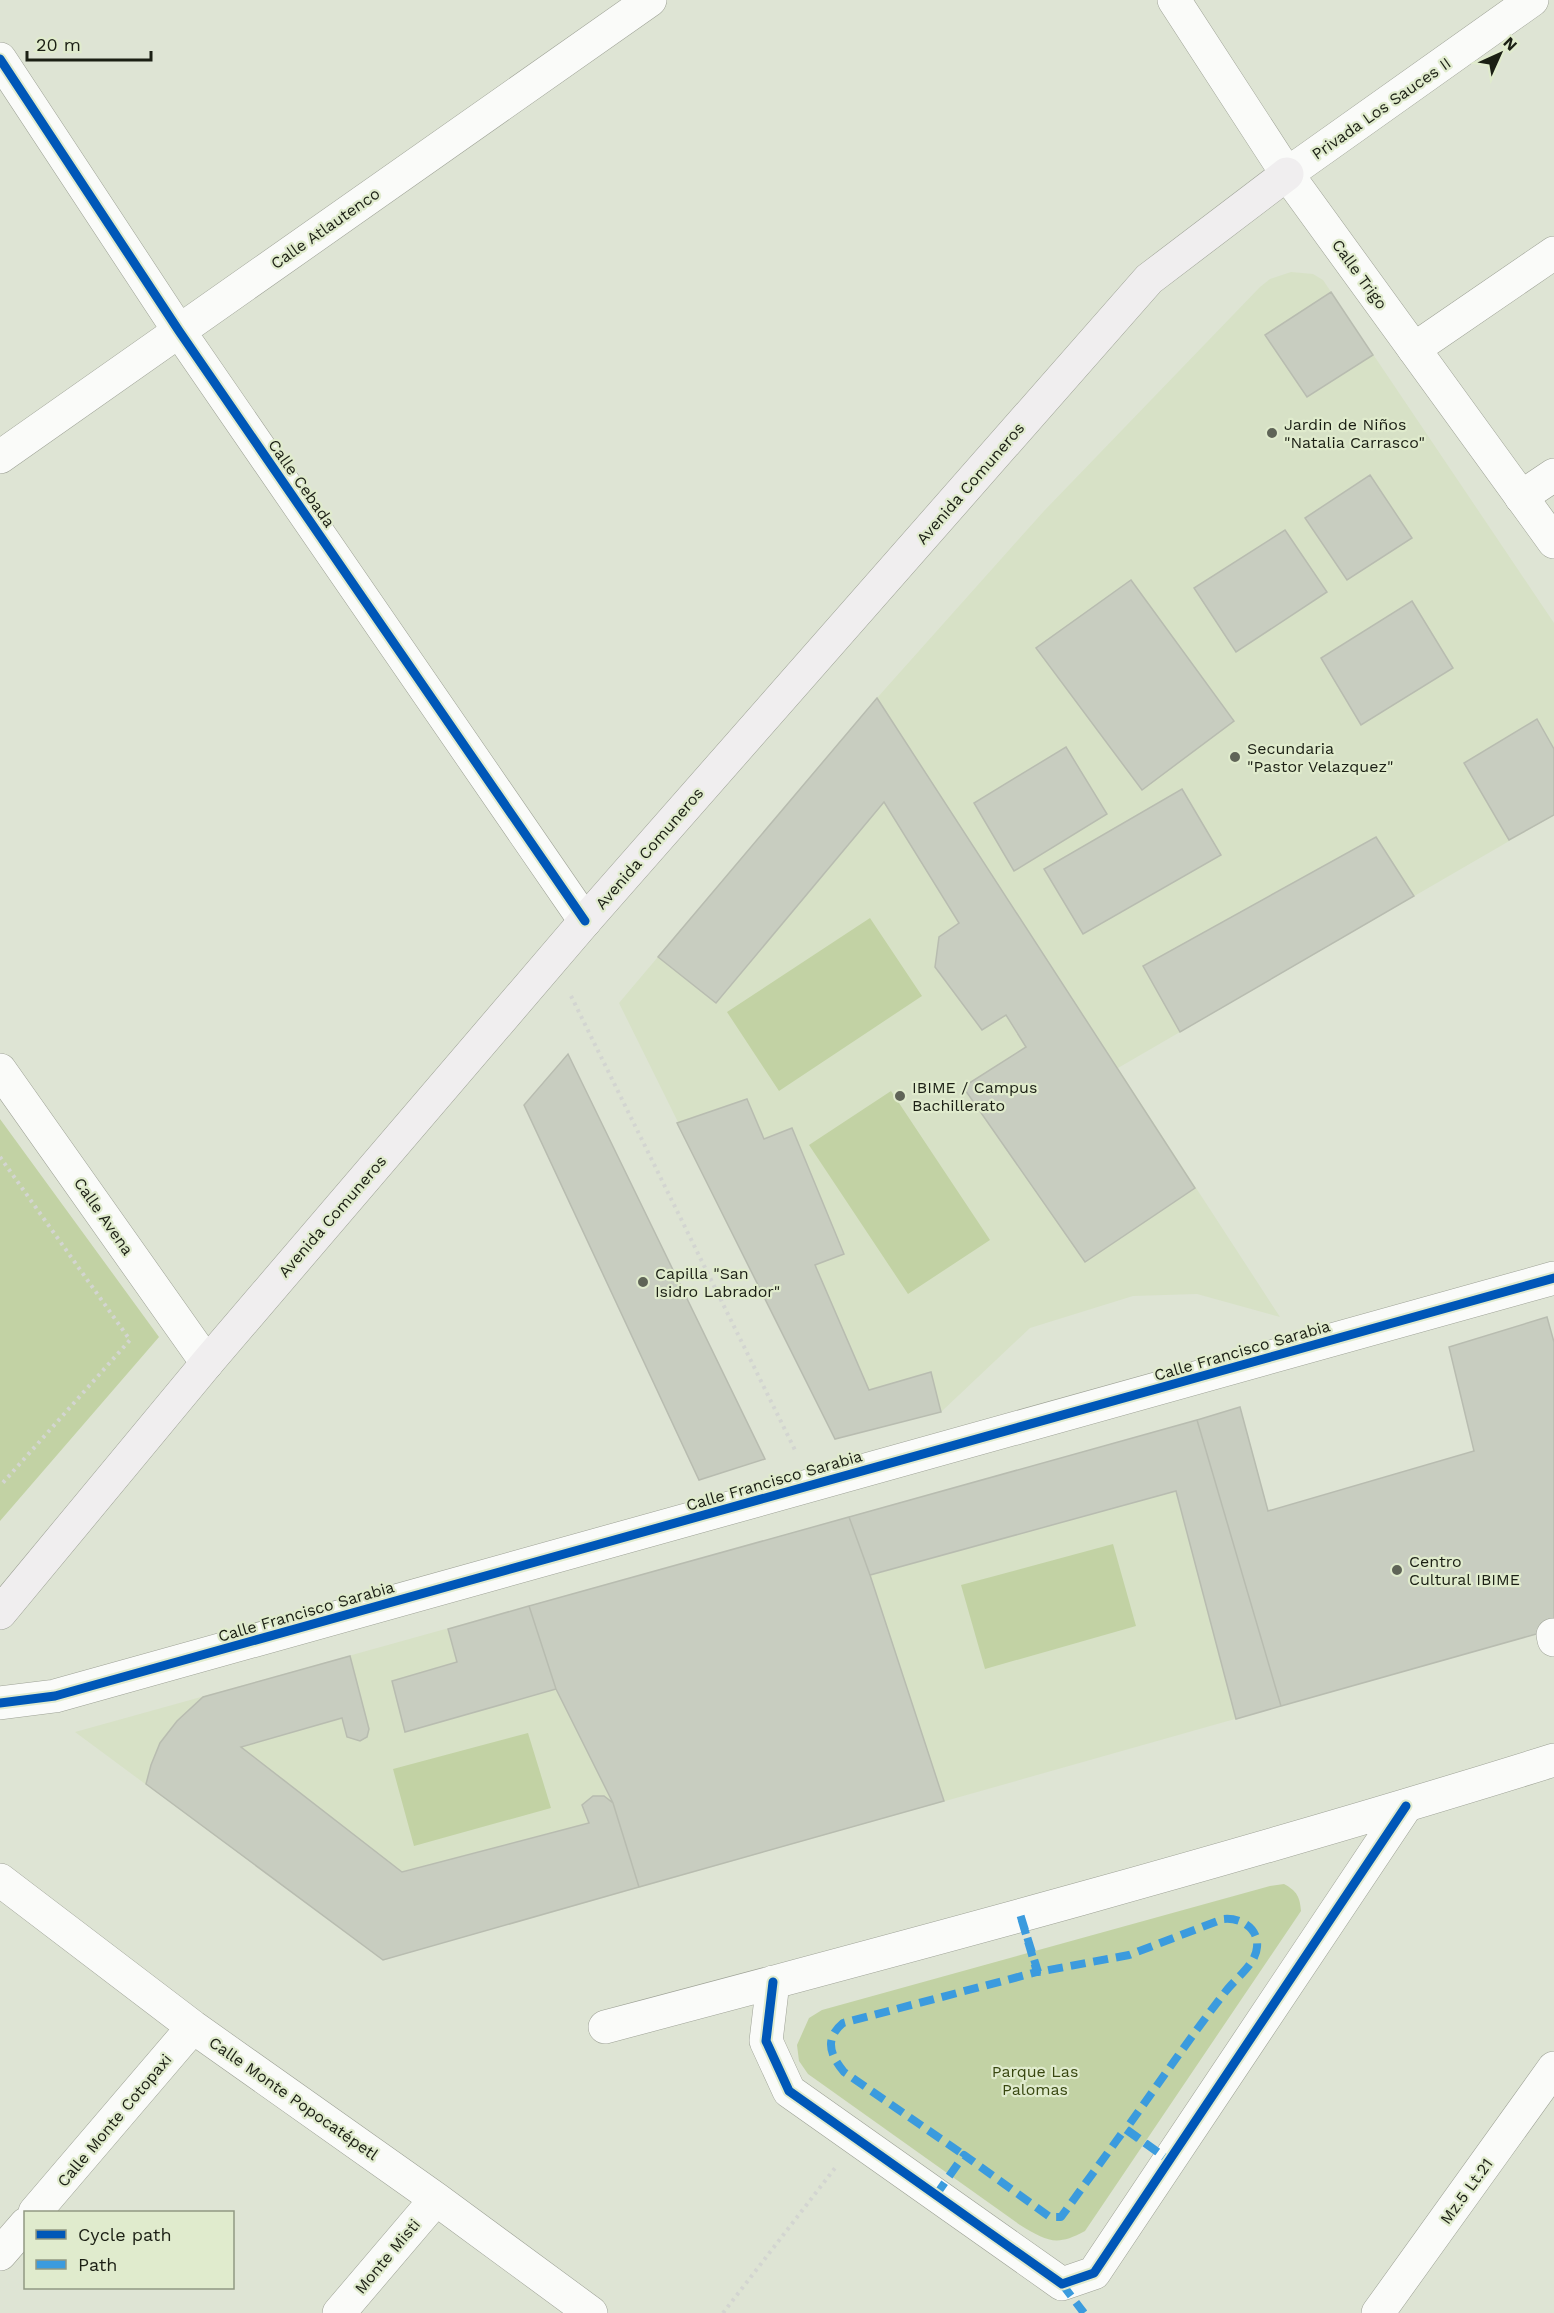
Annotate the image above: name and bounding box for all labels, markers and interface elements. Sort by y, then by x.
scale bar [27,24,152,62]
north arrow [1470,24,1530,84]
text: N [1499,33,1521,55]
text: 20 m [36,34,81,55]
street label: Privada Los Sauces II [1308,53,1454,164]
street label: Calle Atlautenco [267,184,383,273]
street label: Calle Trigo [1328,236,1391,313]
place label: Jardin de Niños "Natalia Carrasco" [1284,415,1425,452]
street label: Avenida Comuneros [912,419,1028,548]
marker: Jardin de Niños "Natalia Carrasco" [1265,426,1279,440]
street label: Calle Cebada [264,436,339,531]
place label: Secundaria "Pastor Velazquez" [1247,739,1393,776]
marker: Secundaria "Pastor Velazquez" [1228,750,1242,764]
street label: Avenida Comuneros [591,784,707,913]
place label: IBIME / Campus Bachillerato [912,1078,1037,1115]
marker: IBIME / Campus Bachillerato [893,1089,907,1103]
street label: Avenida Comuneros [274,1152,390,1281]
street label: Calle Avena [70,1174,137,1259]
place label: Capilla "San Isidro Labrador" [655,1264,780,1301]
marker: Capilla "San Isidro Labrador" [636,1275,650,1289]
street label: Calle Francisco Sarabia [1152,1316,1332,1385]
street label: Calle Francisco Sarabia [684,1446,864,1515]
place label: Centro Cultural IBIME [1409,1552,1520,1589]
marker: Centro Cultural IBIME [1390,1563,1404,1577]
street label: Calle Francisco Sarabia [216,1577,396,1646]
street label: Calle Monte Popocatépetl [206,2033,382,2164]
street label: Calle Monte Cotopaxi [53,2050,175,2191]
park label: Parque Las Palomas [992,2062,1078,2099]
street label: Mz.5 Lt.21 [1436,2155,1497,2228]
legend [24,2211,234,2289]
street label: Monte Misti [351,2215,424,2298]
text: Cycle path [78,2224,172,2245]
text: Path [78,2254,118,2275]

